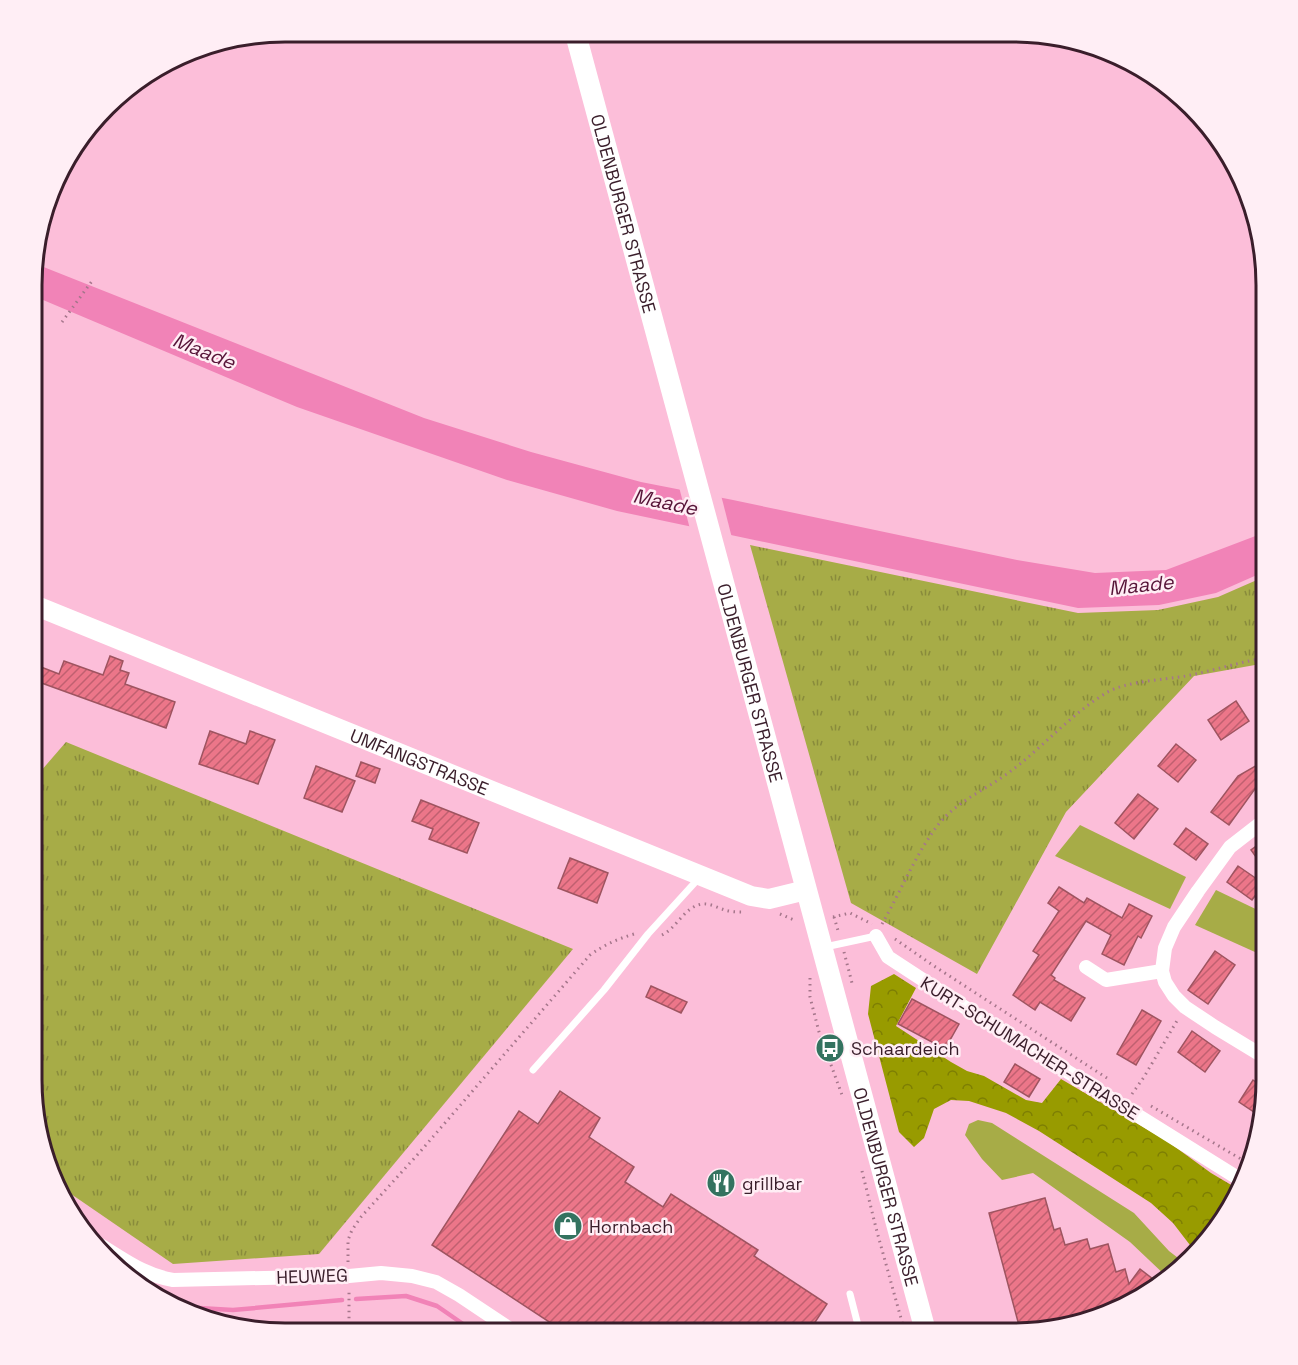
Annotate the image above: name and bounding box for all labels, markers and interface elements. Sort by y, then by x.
street label: OLDENBURGER STRASSE [586,111,662,316]
water label: Maade [169,327,240,376]
water label: Maade [631,483,701,522]
water label: Maade [1107,569,1176,601]
street label: OLDENBURGER STRASSE [713,581,788,785]
street label: UMFANGSTRASSE [347,723,492,800]
street label: KURT-SCHUMACHER-STRASSE [916,971,1144,1125]
bus stop icon: Schaardeich [814,1032,846,1064]
place label: Schaardeich [851,1037,959,1060]
street label: OLDENBURGER STRASSE [849,1085,924,1289]
restaurant icon: grillbar [705,1167,737,1199]
place label: grillbar [742,1172,803,1195]
shop icon: Hornbach [552,1210,584,1242]
place label: Hornbach [589,1215,673,1238]
street label: HEUWEG [276,1263,348,1289]

